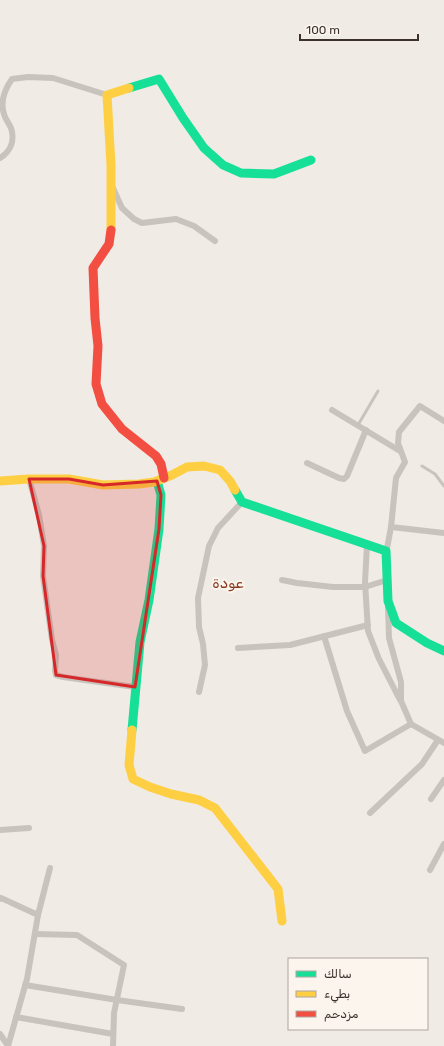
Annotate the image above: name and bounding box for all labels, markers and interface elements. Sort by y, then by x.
scale bar [300,16,418,42]
text: 100 m [306,23,340,37]
district label: عودة [212,574,244,592]
legend [288,958,428,1030]
text: سالك [324,967,352,981]
text: بطيء [324,987,350,1003]
text: مزدحم [324,1007,359,1022]

